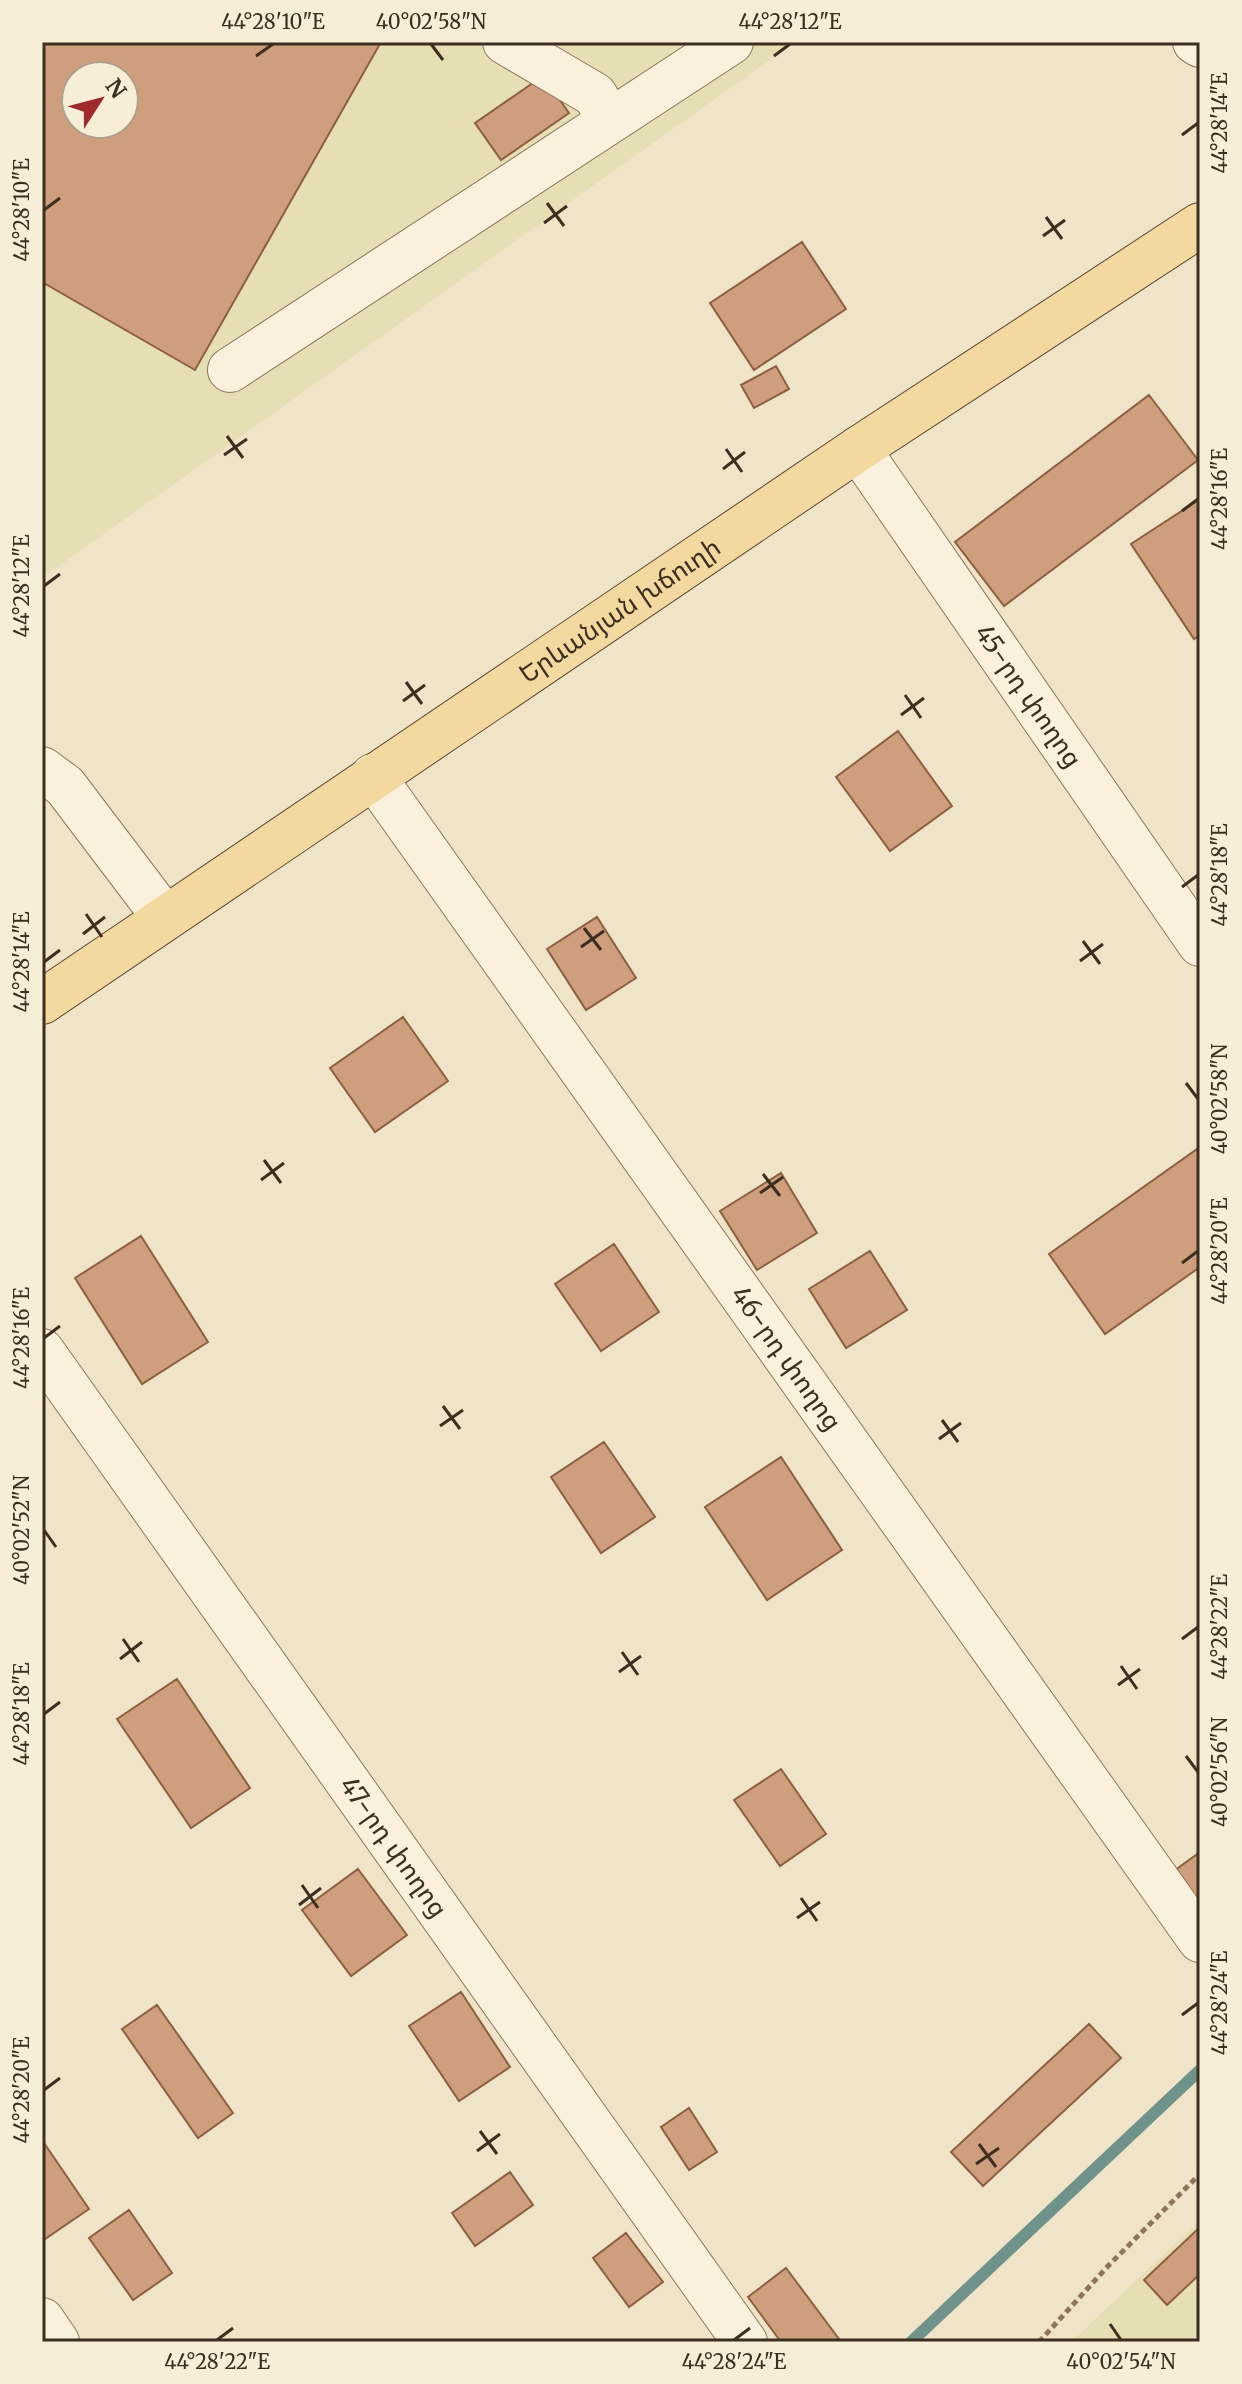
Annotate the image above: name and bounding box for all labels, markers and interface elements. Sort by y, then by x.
text: 44°28'10"E [221,9,325,34]
text: 40°02'58"N [376,9,487,34]
text: 44°28'12"E [739,9,842,34]
north arrow [60,60,140,140]
text: 44°28'14"E [1207,72,1232,174]
text: N [100,73,133,104]
text: 44°28'10"E [9,158,34,262]
text: 44°28'16"E [1207,448,1232,550]
street label: Երևանյան խճուղի [512,530,727,690]
text: 44°28'12"E [9,534,34,637]
street label: 45-րդ փողոց [968,617,1090,774]
text: 44°28'18"E [1207,823,1232,926]
text: 44°28'14"E [9,911,34,1013]
text: 40°02'58"N [1207,1043,1232,1154]
text: 44°28'20"E [1207,1197,1232,1304]
street label: 46-րդ փողոց [724,1279,850,1437]
text: 44°28'16"E [9,1287,34,1389]
text: 40°02'52"N [9,1475,34,1585]
text: 44°28'22"E [1207,1574,1232,1680]
text: 44°28'18"E [9,1662,34,1765]
text: 40°02'56"N [1207,1717,1232,1827]
street label: 47-րդ փողոց [333,1770,455,1923]
text: 44°28'24"E [1207,1950,1232,2055]
text: 44°28'20"E [9,2036,34,2143]
text: 44°28'22"E [164,2349,270,2374]
text: 44°28'24"E [682,2349,787,2374]
text: 40°02'54"N [1066,2349,1176,2374]

